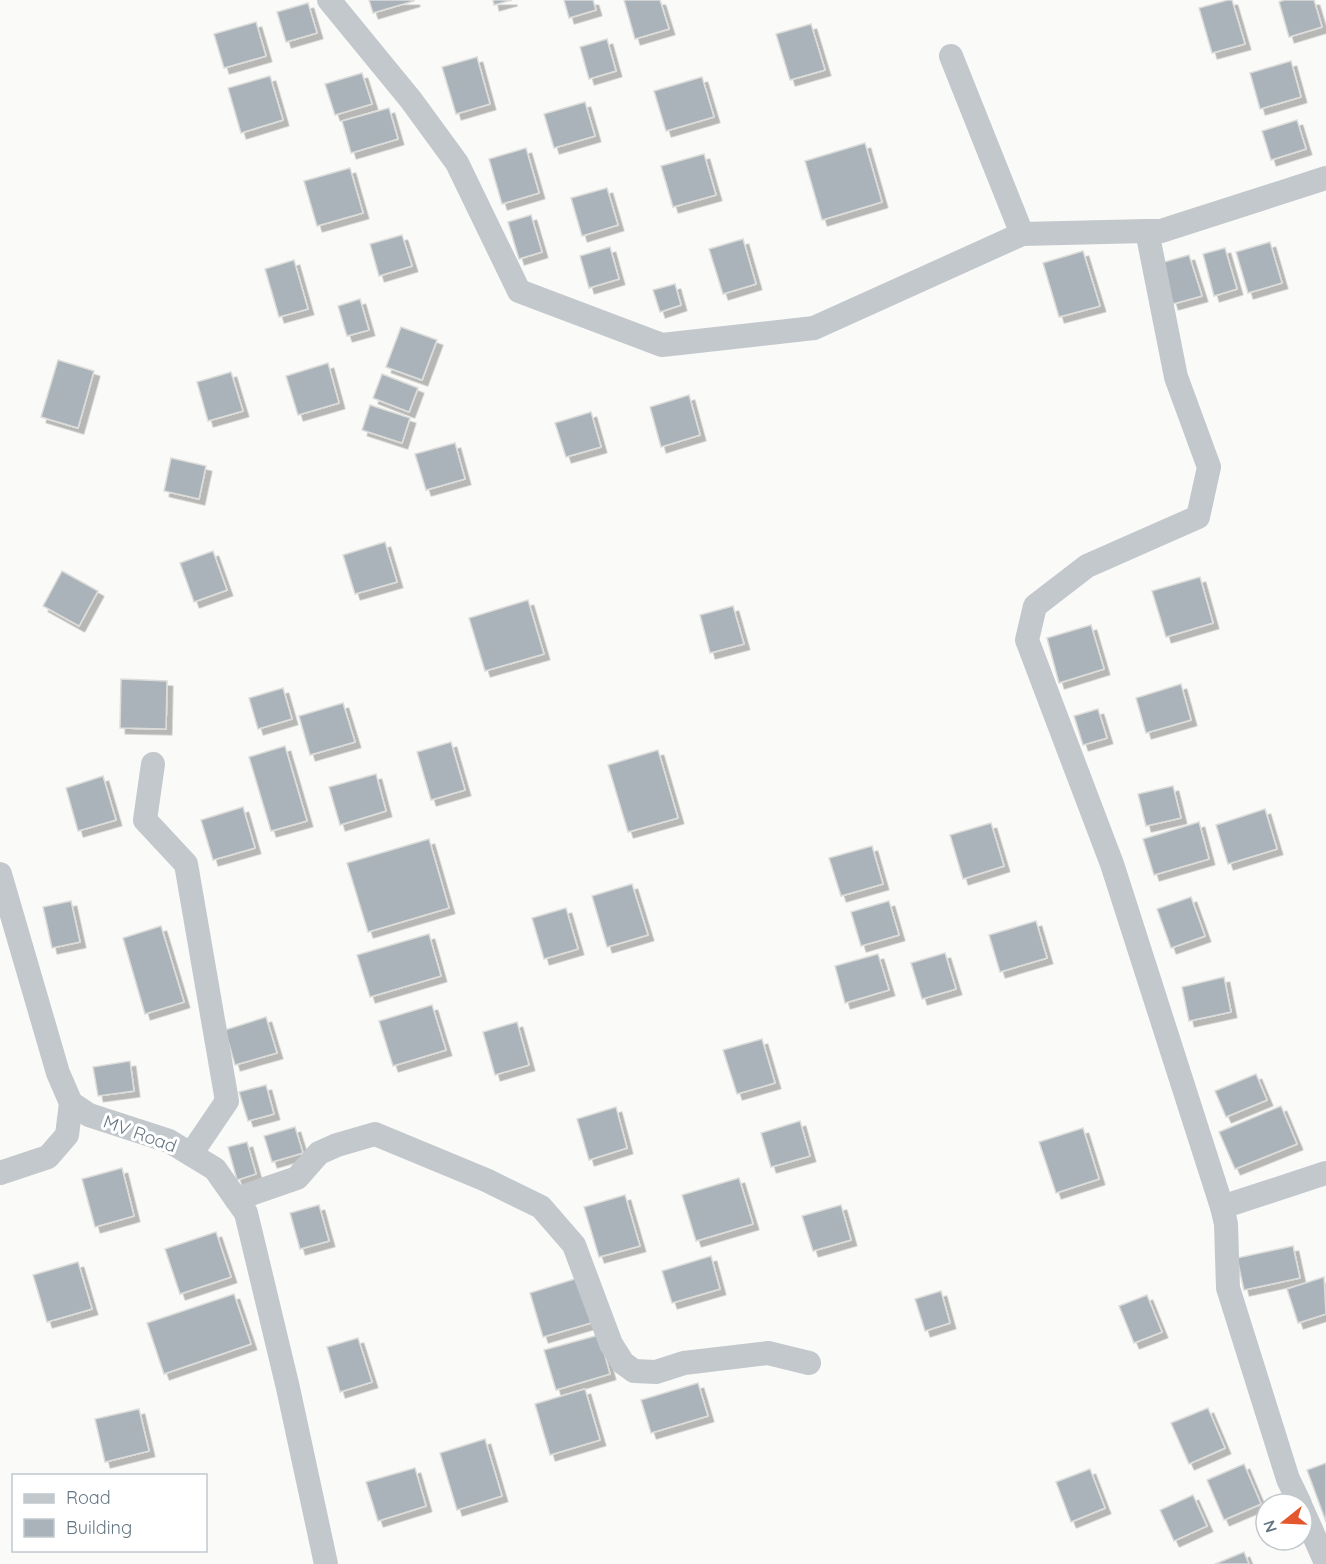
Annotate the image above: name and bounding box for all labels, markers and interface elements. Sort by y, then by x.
street label: MV Road [100,1110,180,1157]
legend [12,1474,207,1552]
text: Road [66,1486,111,1509]
north arrow [1254,1492,1314,1552]
text: Building [66,1516,132,1539]
text: N [1258,1518,1281,1535]

